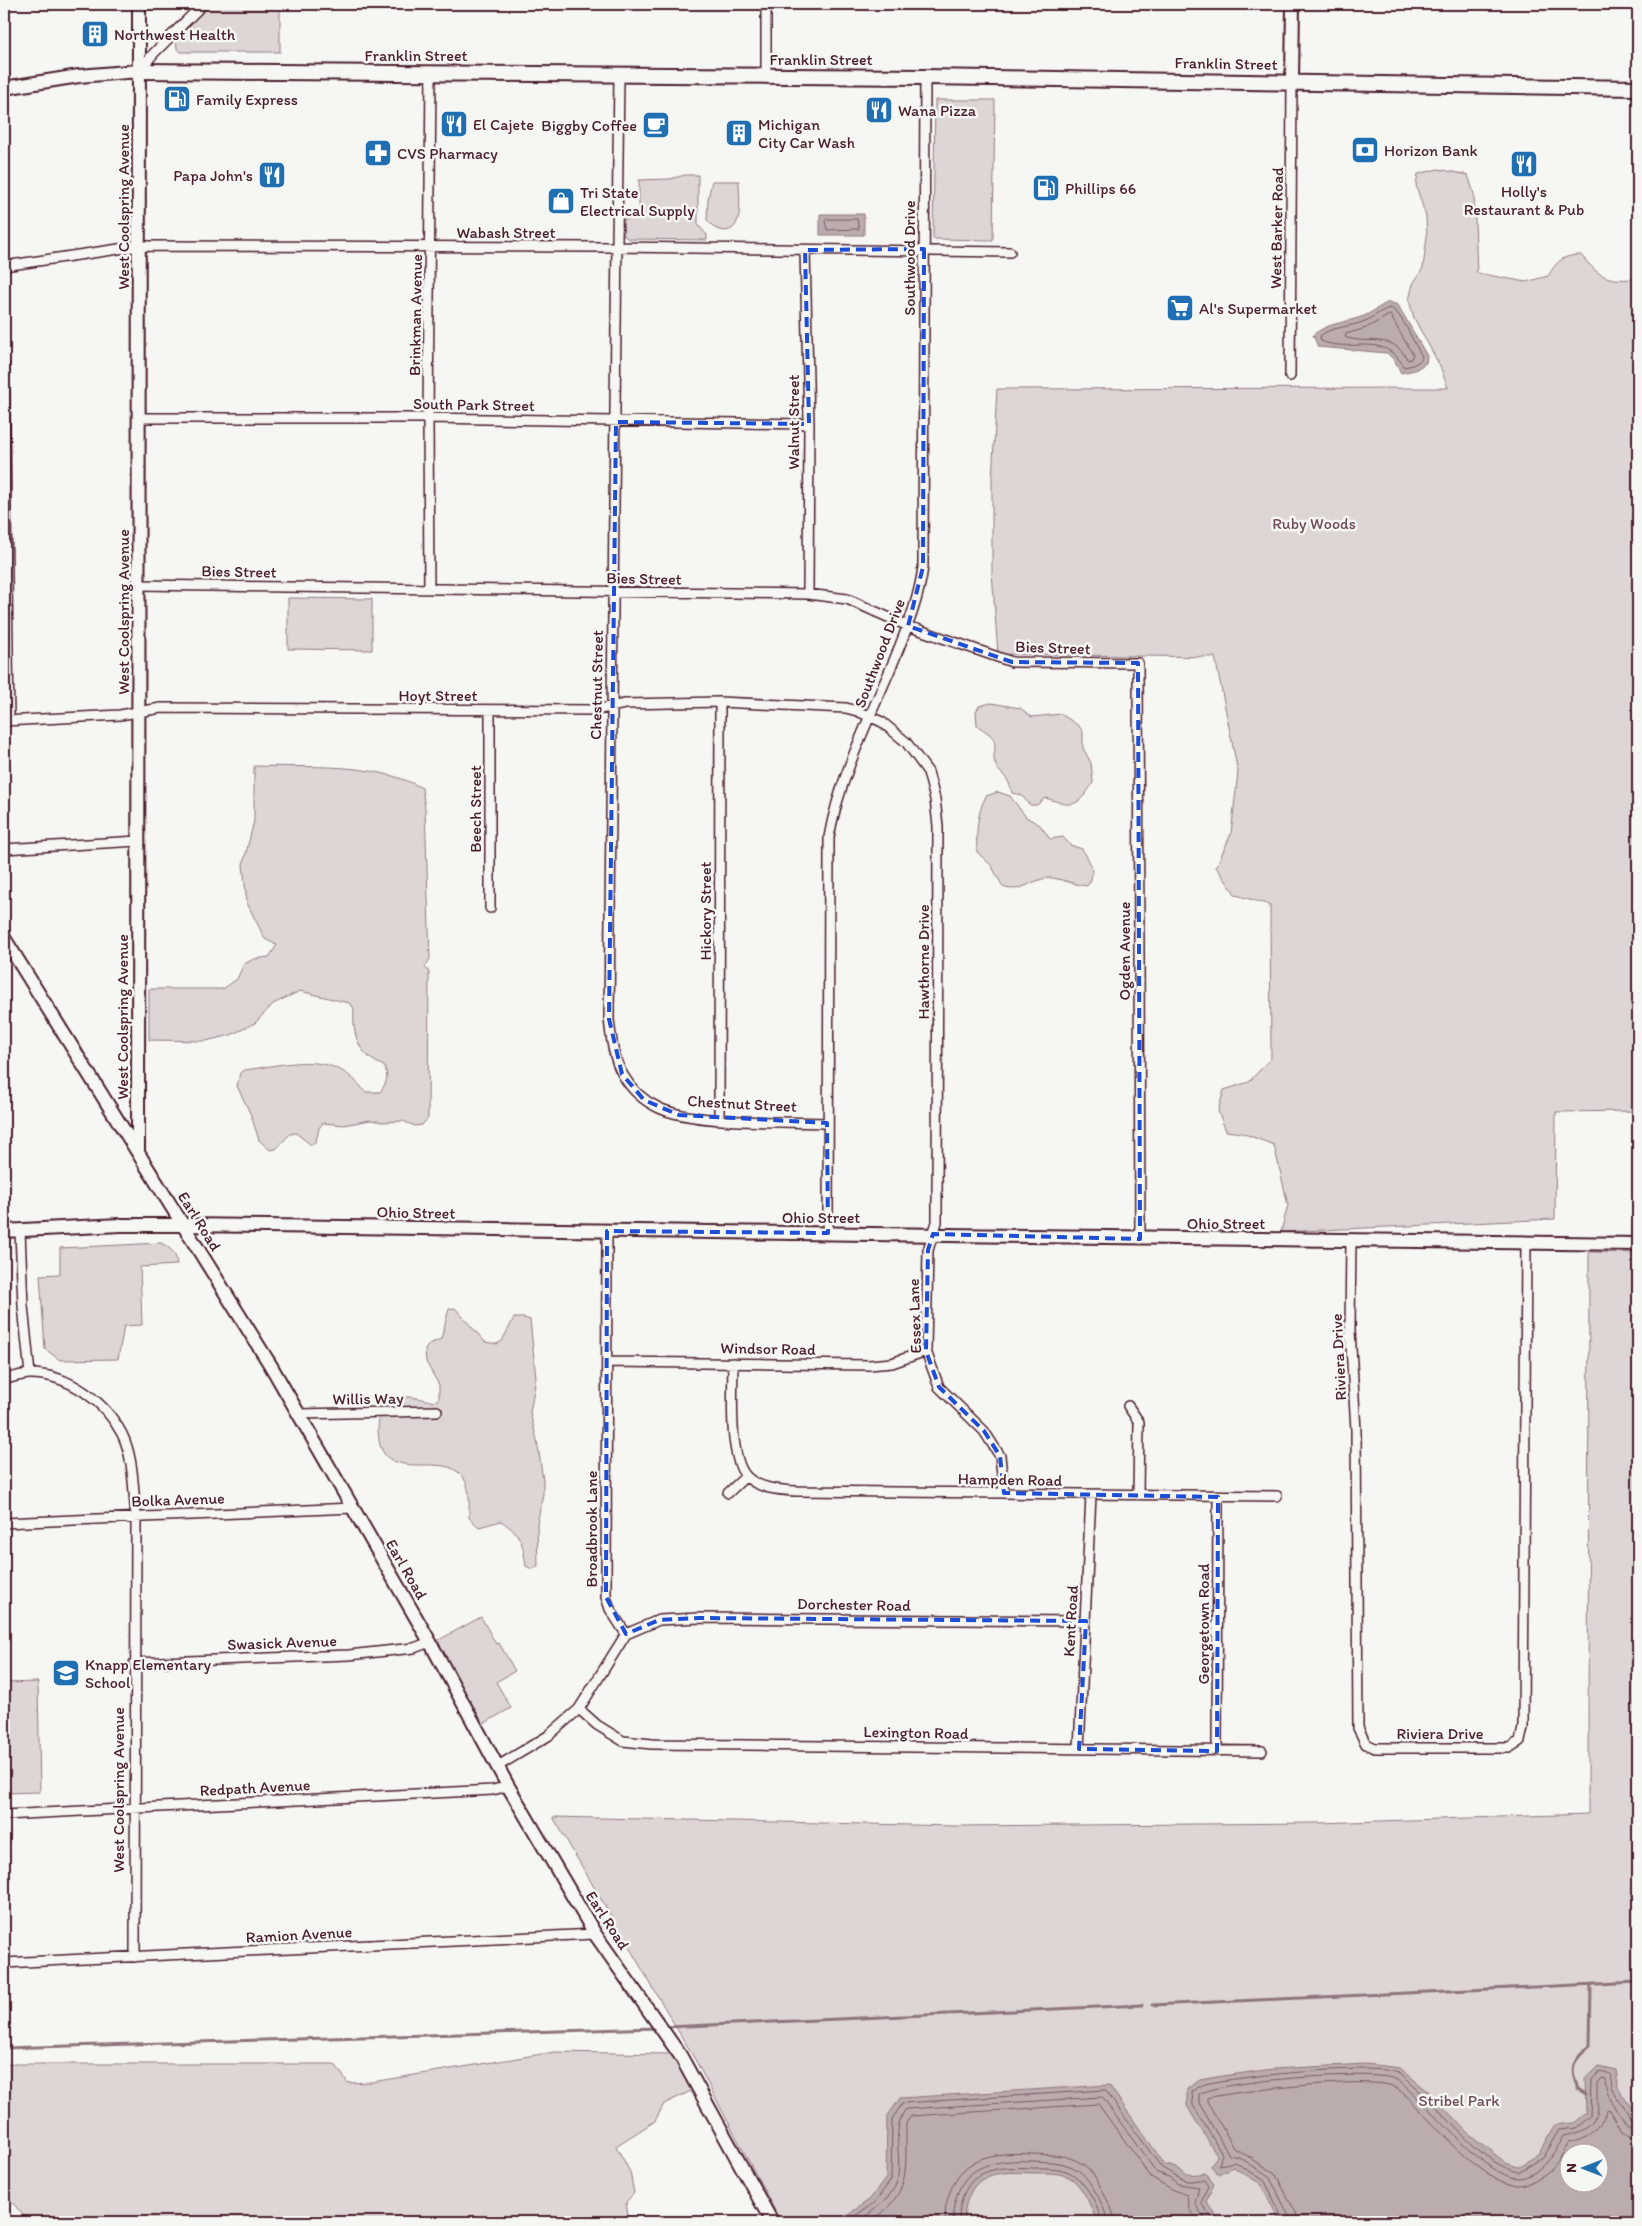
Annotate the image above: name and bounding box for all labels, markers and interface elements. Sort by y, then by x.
building icon: Northwest Health [80,19,110,49]
place label: Northwest Health [114,25,236,44]
street label: Franklin Street [365,46,468,65]
street label: Franklin Street [770,50,873,69]
street label: Franklin Street [1174,53,1278,74]
fuel station icon: Family Express [162,84,192,114]
place label: Family Express [196,90,298,109]
restaurant icon: Wana Pizza [864,95,894,125]
place label: Wana Pizza [898,101,977,120]
restaurant icon: El Cajete [439,109,469,139]
cafe icon: Biggby Coffee [641,110,671,140]
place label: El Cajete [473,115,534,134]
place label: Michigan City Car Wash [758,115,855,152]
place label: Biggby Coffee [541,116,637,135]
building icon: Michigan City Car Wash [724,118,754,148]
street label: West Coolspring Avenue [114,124,133,290]
bank icon: Horizon Bank [1350,135,1380,165]
pharmacy icon: CVS Pharmacy [363,138,393,168]
place label: Horizon Bank [1384,141,1478,160]
place label: CVS Pharmacy [397,144,498,163]
restaurant icon: Holly's Restaurant & Pub [1509,149,1539,179]
restaurant icon: Papa John's [257,160,287,190]
place label: Papa John's [173,166,253,185]
street label: West Barker Road [1266,167,1287,289]
fuel station icon: Phillips 66 [1031,173,1061,203]
place label: Phillips 66 [1065,179,1136,198]
place label: Holly's Restaurant & Pub [1464,182,1584,219]
place label: Tri State Electrical Supply [580,183,695,220]
shop icon: Tri State Electrical Supply [546,186,576,216]
street label: Southwood Drive [900,200,919,316]
street label: Wabash Street [456,223,556,242]
street label: Brinkman Avenue [405,254,426,376]
supermarket icon: Al's Supermarket [1165,293,1195,323]
place label: Al's Supermarket [1199,299,1317,318]
street label: Walnut Street [784,374,803,470]
street label: South Park Street [413,394,535,415]
park label: Ruby Woods [1272,514,1356,533]
street label: West Coolspring Avenue [114,529,133,695]
street label: Bies Street [201,561,277,582]
street label: Bies Street [606,568,682,589]
street label: Southwood Drive [850,596,909,711]
street label: Chestnut Street [586,630,607,740]
street label: Bies Street [1015,637,1091,658]
street label: Hoyt Street [399,686,477,705]
street label: Beech Street [466,765,485,853]
street label: Hickory Street [696,862,715,961]
street label: Ogden Avenue [1115,902,1134,1000]
street label: Hawthorne Drive [914,904,933,1020]
street label: West Coolspring Avenue [113,934,132,1100]
street label: Chestnut Street [687,1091,797,1116]
street label: Earl Road [174,1188,225,1255]
street label: Ohio Street [376,1202,456,1223]
street label: Ohio Street [782,1208,860,1227]
street label: Ohio Street [1187,1214,1265,1233]
street label: Essex Lane [904,1278,925,1354]
street label: Riviera Drive [1327,1313,1350,1401]
street label: Windsor Road [720,1338,816,1359]
street label: Willis Way [332,1388,404,1409]
street label: Hampden Road [958,1469,1063,1490]
street label: Broadbrook Lane [582,1470,601,1587]
street label: Bolka Avenue [131,1488,225,1511]
street label: Earl Road [382,1536,432,1603]
street label: Georgetown Road [1194,1563,1213,1685]
street label: Kent Road [1059,1585,1082,1657]
street label: Dorchester Road [797,1594,911,1615]
street label: Swasick Avenue [227,1631,337,1654]
place label: Knapp Elementary School [85,1655,211,1692]
school or university icon: Knapp Elementary School [51,1658,81,1688]
street label: West Coolspring Avenue [109,1707,128,1873]
street label: Lexington Road [863,1722,969,1743]
street label: Riviera Drive [1396,1724,1484,1743]
street label: Redpath Avenue [199,1775,311,1800]
street label: Earl Road [582,1887,634,1954]
street label: Ramion Avenue [245,1922,353,1947]
park label: Stribel Park [1419,2091,1500,2110]
north arrow [1560,2144,1610,2194]
text: N [1563,2163,1580,2173]

